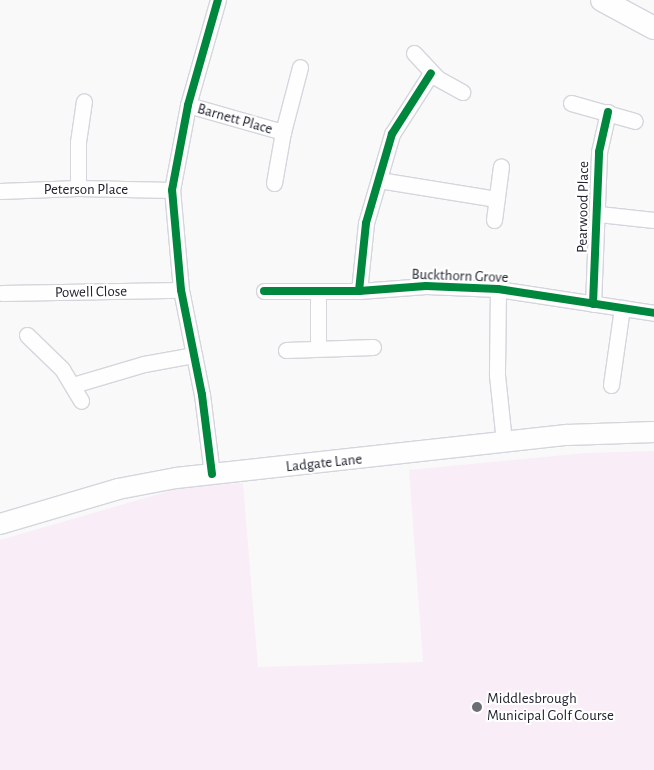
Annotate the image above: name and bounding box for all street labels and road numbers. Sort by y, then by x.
street label: Barnett Place [195,100,275,138]
street label: Pearwood Place [573,161,593,253]
street label: Peterson Place [44,181,128,199]
street label: Buckthorn Grove [411,265,509,287]
street label: Powell Close [55,282,127,302]
street label: Ladgate Lane [285,450,363,476]

